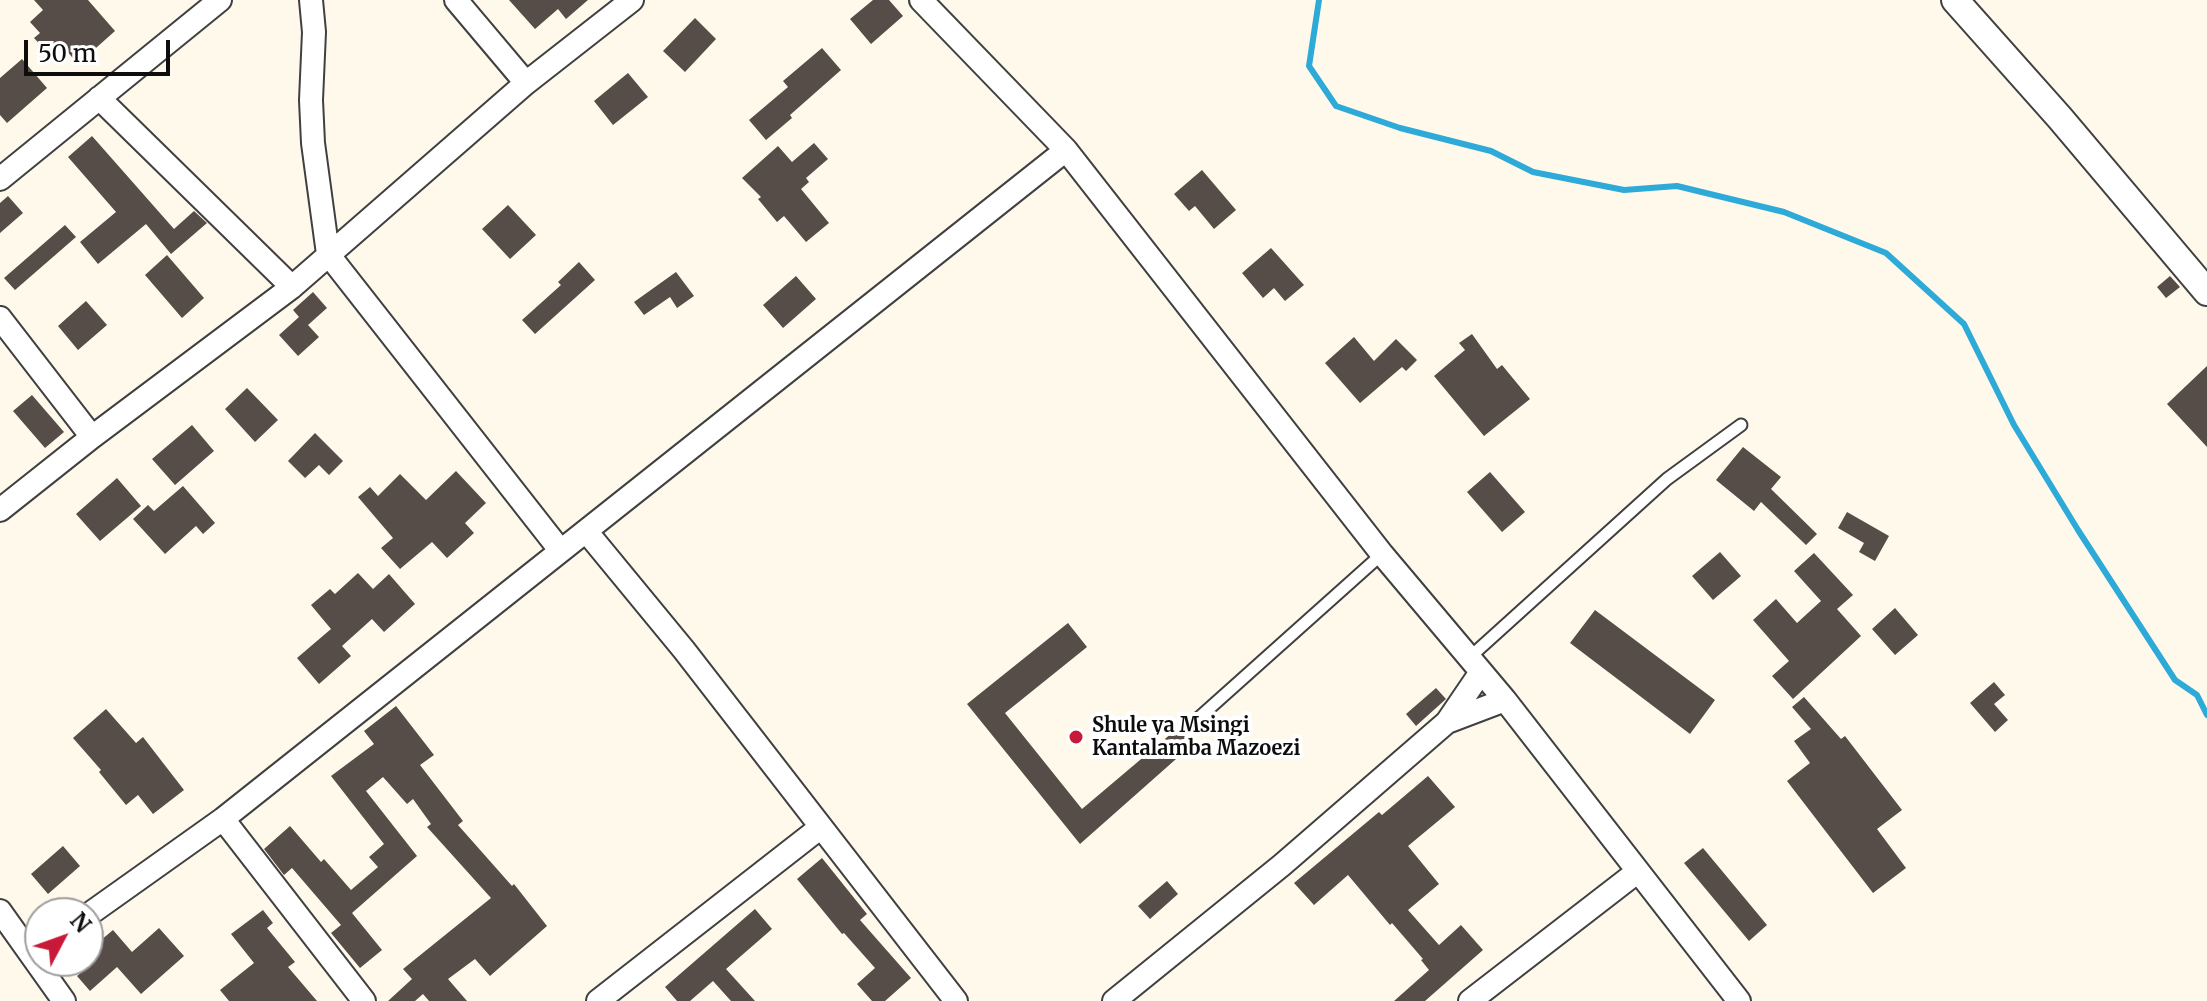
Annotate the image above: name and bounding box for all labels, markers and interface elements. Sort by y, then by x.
scale bar [28,24,174,74]
text: 50 m [38,38,97,69]
place label: Shule ya Msingi Kantalamba Mazoezi [1092,714,1300,761]
marker: Shule ya Msingi Kantalamba Mazoezi [1067,728,1085,746]
north arrow [24,897,104,977]
text: N [64,907,97,938]

